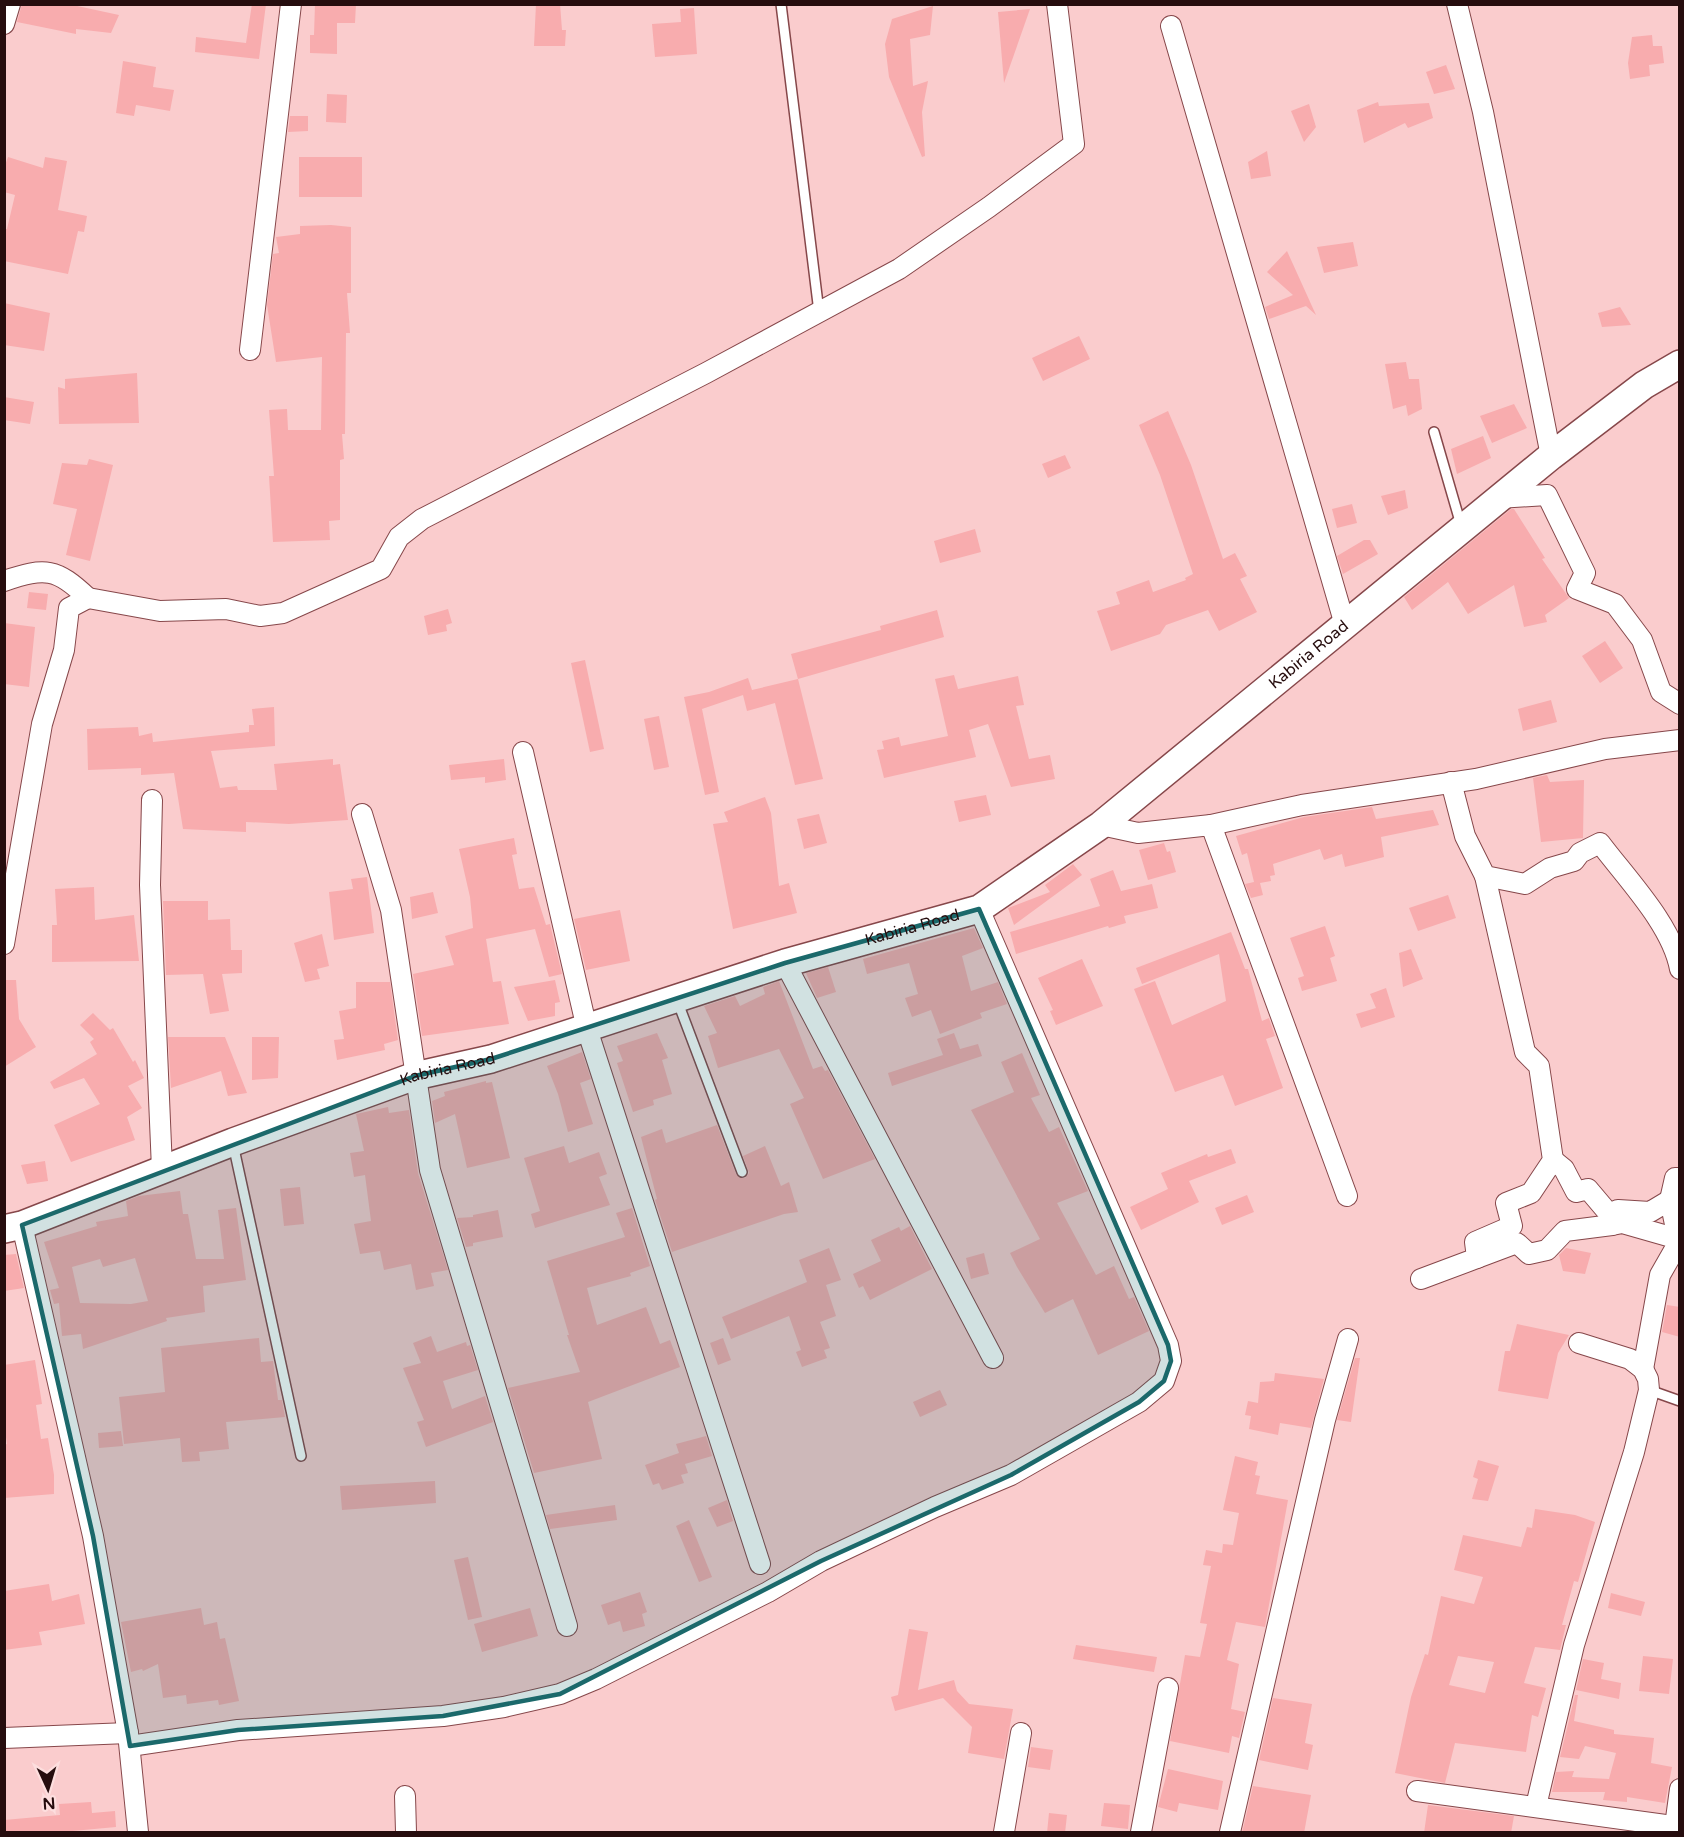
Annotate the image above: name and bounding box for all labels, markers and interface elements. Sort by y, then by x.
street label: Kabiria Road [1265,616,1353,693]
street label: Kabiria Road [863,905,962,950]
street label: Kabiria Road [397,1048,497,1091]
north arrow [18,1759,78,1819]
text: N [42,1793,56,1813]

